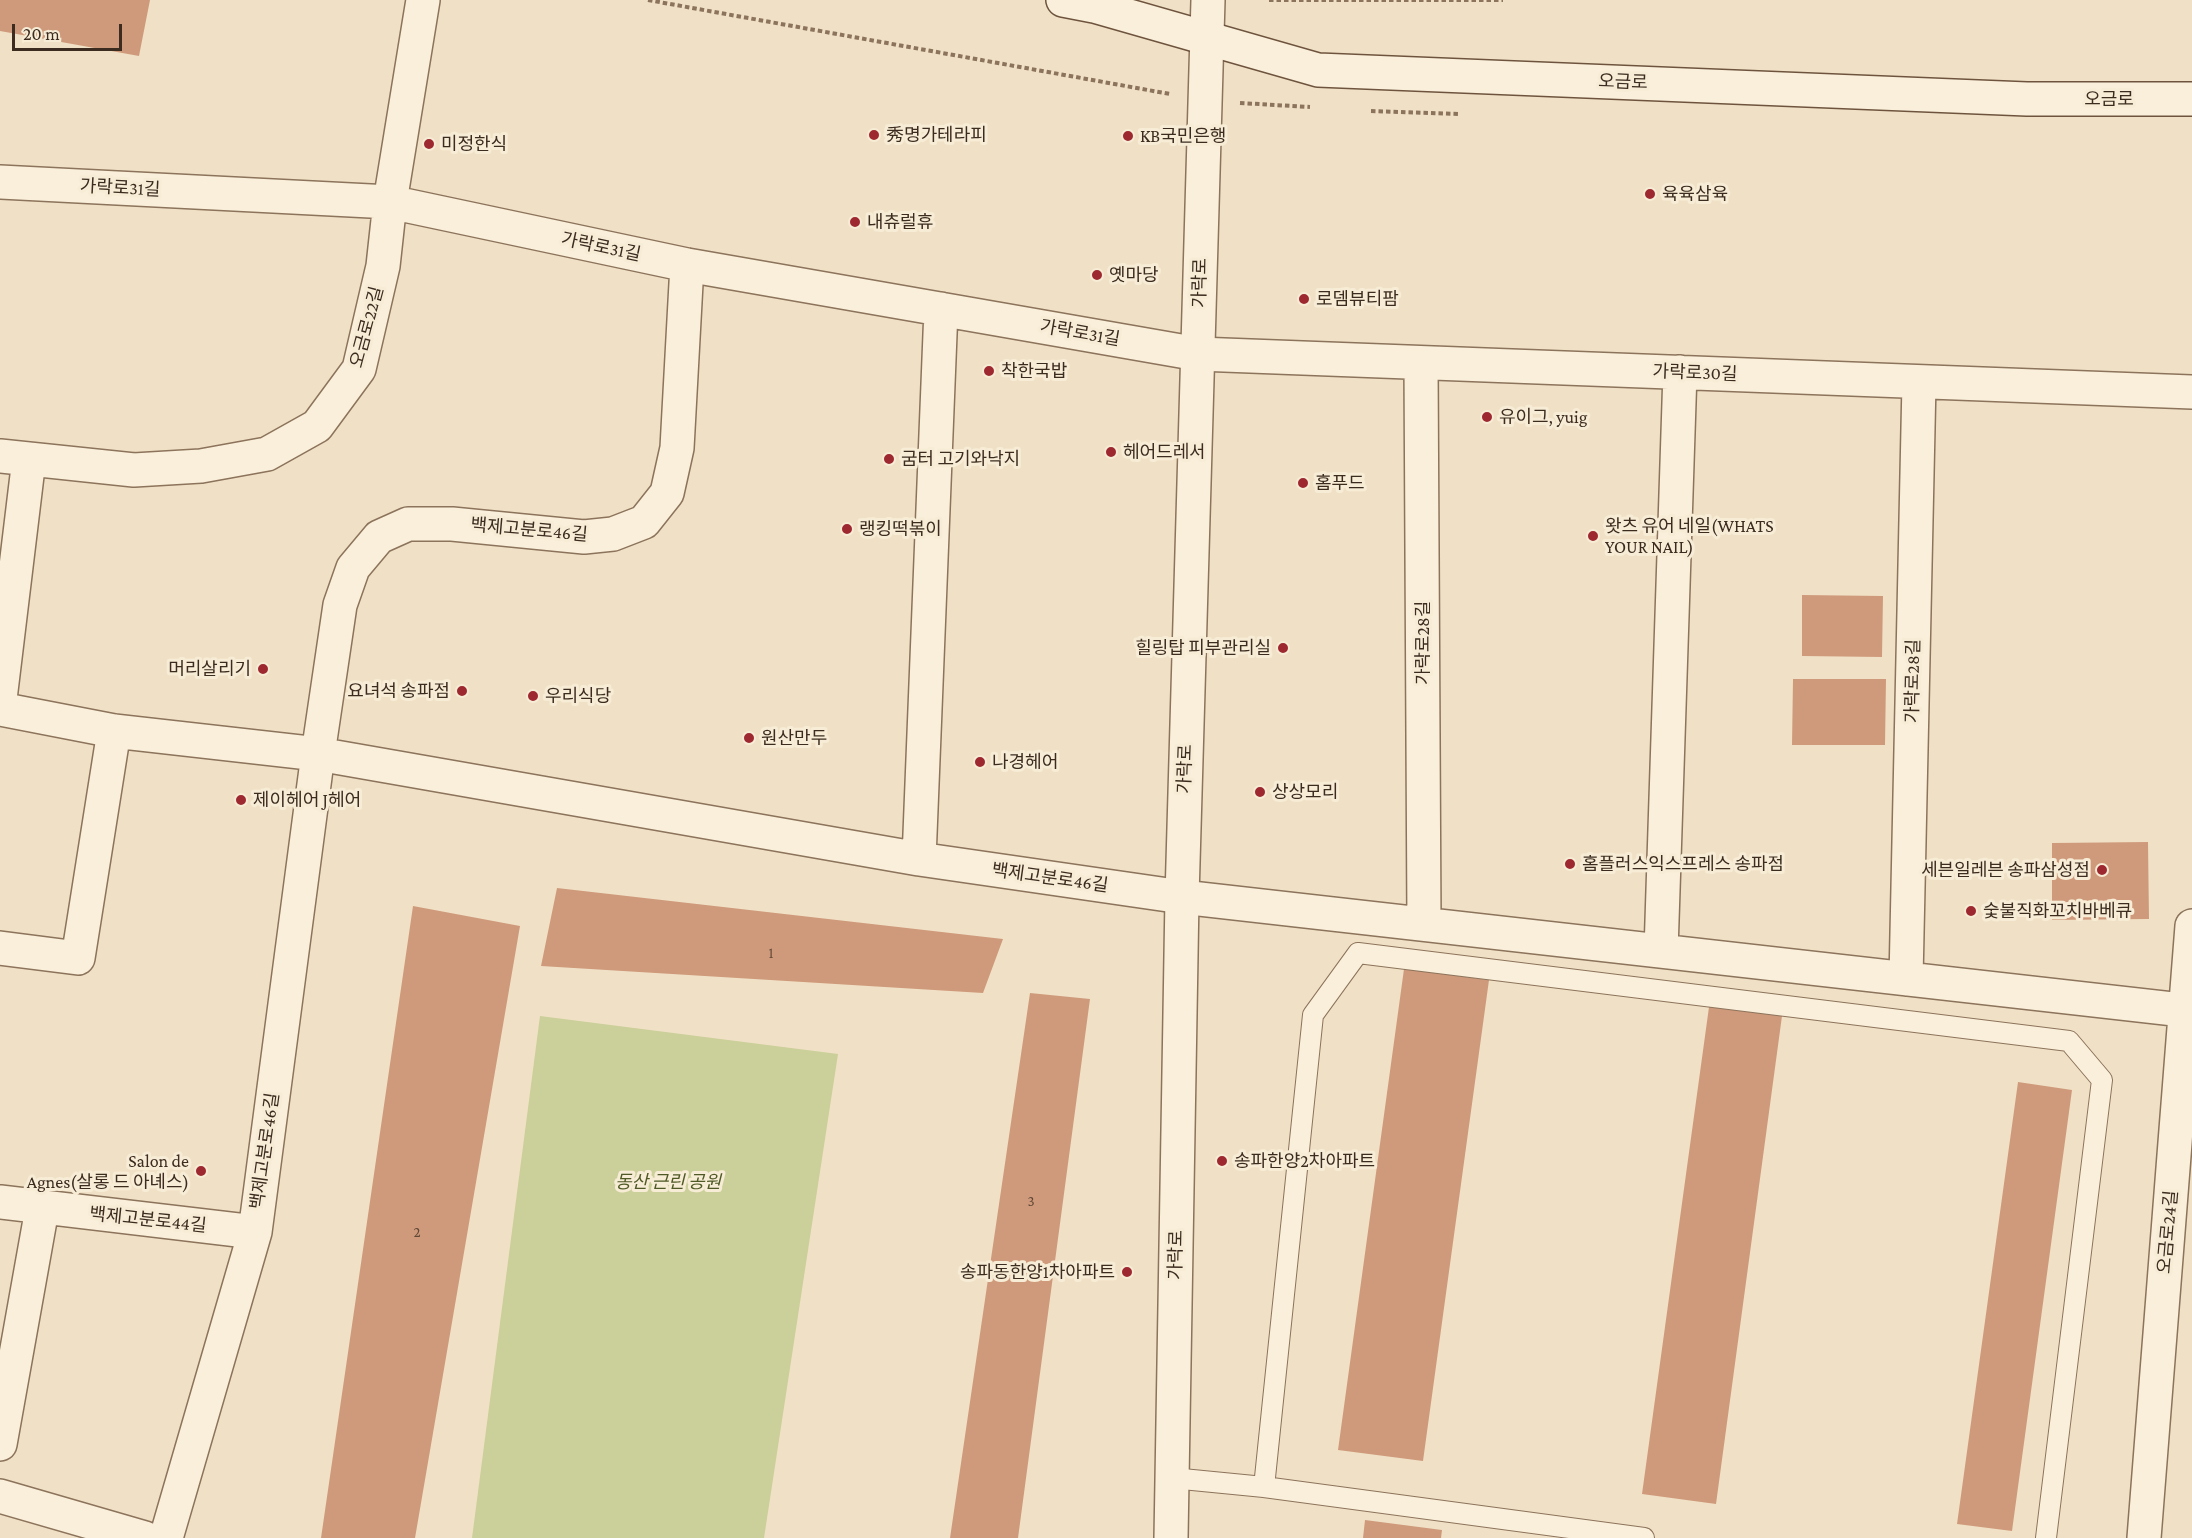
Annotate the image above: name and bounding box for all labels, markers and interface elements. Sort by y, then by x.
scale bar [15,12,124,50]
text: 20 m [23,24,60,44]
street label: 오금로 [1598,70,1648,94]
street label: 오금로 [2084,88,2134,110]
place label: 秀명가테라피 [886,124,987,146]
place label: KB국민은행 [1140,125,1226,147]
marker: 秀명가테라피 [867,128,881,142]
marker: KB국민은행 [1121,129,1135,143]
place label: 미정한식 [441,133,507,155]
marker: 미정한식 [422,137,436,151]
street label: 가락로31길 [79,175,161,201]
place label: 육육삼육 [1662,183,1728,205]
marker: 육육삼육 [1643,187,1657,201]
place label: 내츄럴휴 [867,211,933,233]
marker: 내츄럴휴 [848,215,862,229]
street label: 가락로31길 [559,228,643,266]
street label: 가락로 [1189,258,1211,308]
place label: 옛마당 [1109,264,1159,286]
marker: 옛마당 [1090,268,1104,282]
street label: 오금로22길 [346,284,388,370]
place label: 로뎀뷰티팜 [1316,288,1399,310]
marker: 로뎀뷰티팜 [1297,292,1311,306]
street label: 가락로31길 [1038,315,1122,351]
place label: 착한국밥 [1001,360,1067,382]
street label: 가락로30길 [1652,361,1738,385]
marker: 착한국밥 [982,364,996,378]
place label: 유이그, yuig [1499,406,1587,428]
marker: 유이그, yuig [1480,410,1494,424]
place label: 헤어드레서 [1123,441,1206,463]
marker: 헤어드레서 [1104,445,1118,459]
place label: 굼터 고기와낙지 [901,448,1020,470]
marker: 굼터 고기와낙지 [882,452,896,466]
place label: 홈푸드 [1315,472,1365,494]
marker: 홈푸드 [1296,476,1310,490]
street label: 백제고분로46길 [469,514,589,546]
place label: 왓츠 유어 네일(WHATS YOUR NAIL) [1605,515,1774,558]
place label: 랭킹떡볶이 [859,518,942,540]
marker: 랭킹떡볶이 [840,522,854,536]
marker: 왓츠 유어 네일(WHATS YOUR NAIL) [1586,529,1600,543]
street label: 가락로28길 [1412,601,1434,685]
place label: 힐링탑 피부관리실 [1135,637,1271,659]
street label: 가락로28길 [1901,639,1925,723]
marker: 힐링탑 피부관리실 [1276,641,1290,655]
place label: 머리살리기 [168,658,251,680]
marker: 머리살리기 [256,662,270,676]
place label: 요녀석 송파점 [347,680,450,702]
marker: 요녀석 송파점 [455,684,469,698]
place label: 우리식당 [545,685,611,707]
marker: 우리식당 [526,689,540,703]
place label: 원산만두 [761,727,827,749]
marker: 원산만두 [742,731,756,745]
street label: 가락로 [1173,744,1197,794]
place label: 나경헤어 [992,751,1058,773]
marker: 나경헤어 [973,755,987,769]
place label: 상상모리 [1272,781,1338,803]
marker: 상상모리 [1253,785,1267,799]
place label: 제이헤어 J헤어 [253,789,361,811]
marker: 제이헤어 J헤어 [234,793,248,807]
place label: 홈플러스익스프레스 송파점 [1582,853,1784,875]
marker: 홈플러스익스프레스 송파점 [1563,857,1577,871]
street label: 백제고분로46길 [990,859,1110,897]
place label: 세븐일레븐 송파삼성점 [1921,859,2090,881]
marker: 세븐일레븐 송파삼성점 [2095,863,2109,877]
place label: 숯불직화꼬치바베큐 [1983,900,2132,922]
marker: 숯불직화꼬치바베큐 [1964,904,1978,918]
house number: 1 [769,944,773,962]
street label: 백제고분로46길 [246,1091,284,1211]
place label: Salon de Agnes(살롱 드 아녜스) [27,1150,189,1192]
place label: 송파한양2차아파트 [1234,1150,1375,1172]
marker: 송파한양2차아파트 [1215,1154,1229,1168]
marker: Salon de Agnes(살롱 드 아녜스) [194,1164,208,1178]
park label: 동산 근린 공원 [615,1171,721,1193]
street label: 오금로24길 [2154,1189,2182,1275]
house number: 3 [1027,1192,1035,1210]
street label: 백제고분로44길 [88,1203,208,1237]
house number: 2 [413,1223,421,1241]
street label: 가락로 [1165,1230,1187,1280]
place label: 송파동한양1차아파트 [960,1261,1115,1283]
marker: 송파동한양1차아파트 [1120,1265,1134,1279]

